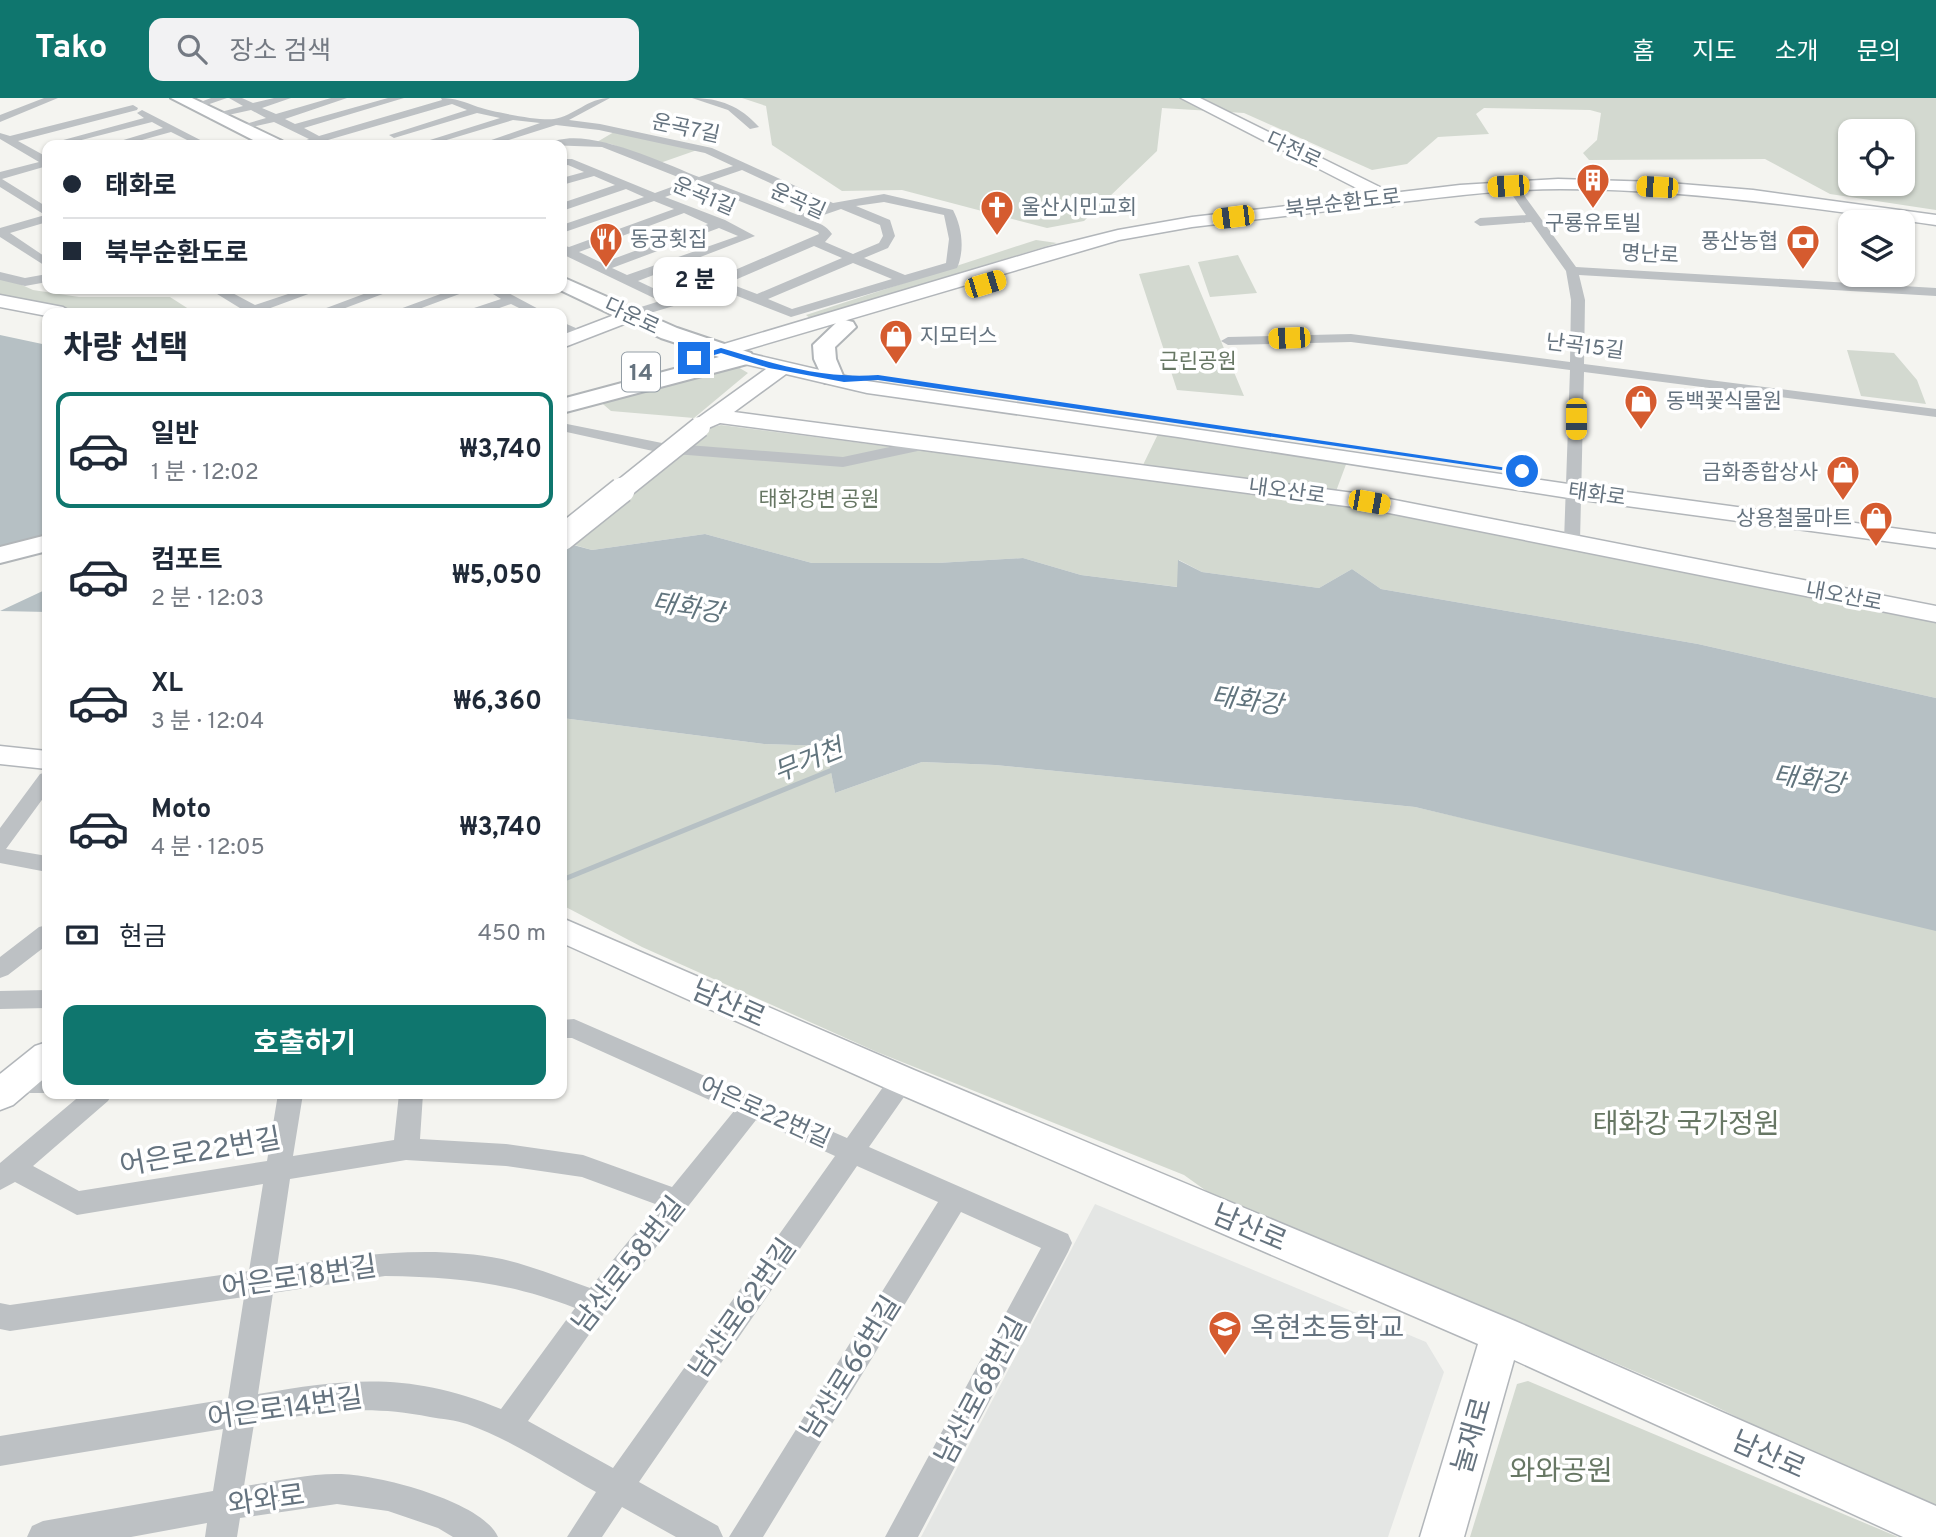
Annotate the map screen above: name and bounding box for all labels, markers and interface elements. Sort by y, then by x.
search box [149,18,639,81]
text: Tako [35,28,107,70]
icon: search [173,30,211,68]
text: 장소 검색 [229,36,331,69]
text: 홈 [1632,38,1654,68]
text: 지도 [1692,38,1737,68]
text: 소개 [1775,38,1819,68]
text: 문의 [1857,38,1901,68]
street label: 운곡7길 [649,109,722,150]
map controls [1838,119,1915,287]
button: locate [1838,119,1915,196]
street label: 다전로 [1261,127,1325,176]
building icon: 구룡유토빌 [1574,161,1612,210]
text: 태화로 [105,171,177,204]
street label: 운곡1길 [668,172,739,223]
car [1487,174,1530,198]
car [1636,175,1679,199]
street label: 운곡길 [765,178,829,226]
street label: 북부순환도로 [1284,184,1402,225]
church icon: 울산시민교회 [978,188,1016,237]
place label: 울산시민교회 [1021,195,1137,222]
car [1211,204,1256,230]
button: layers [1838,210,1915,287]
place label: 구룡유토빌 [1545,211,1641,238]
restaurant icon: 동궁횟집 [587,220,625,269]
bank icon: 풍산농협 [1784,222,1822,271]
place label: 동궁횟집 [630,227,707,254]
place label: 풍산농협 [1701,229,1778,256]
text: 북부순환도로 [105,238,249,271]
street label: 명난로 [1620,240,1680,270]
callout: 2 분 [652,257,736,306]
text: 2 분 [675,267,715,296]
car [962,268,1009,300]
street label: 다운로 [599,293,663,342]
shop icon: 지모터스 [877,317,915,366]
place label: 지모터스 [920,324,997,351]
car [1268,327,1311,349]
street label: 난곡15길 [1544,329,1626,366]
text: 차량 선택 [63,330,189,370]
route end [678,342,710,374]
park label: 근린공원 [1159,349,1237,376]
road number: 14 [622,353,660,392]
shop icon: 동백꽃식물원 [1622,382,1660,431]
place label: 동백꽃식물원 [1666,389,1782,416]
car [1566,398,1587,440]
icon: car [67,419,130,482]
text: 일반 [151,419,199,452]
text: ₩3,740 [460,434,542,467]
shop icon: 금화종합상사 [1824,453,1862,502]
route start [1506,455,1538,487]
text: 1 분 · 12:02 [151,459,259,488]
place label: 금화종합상사 [1702,460,1818,487]
street label: 내오산로 [1247,474,1327,511]
street label: 태화로 [1566,478,1627,513]
park label: 태화강변 공원 [759,487,879,514]
car [1347,488,1392,516]
shop icon: 상용철물마트 [1857,499,1895,548]
place label: 상용철물마트 [1736,506,1852,533]
icon: car [67,545,130,608]
text: 컴포트 [151,545,223,578]
text: ₩5,050 [453,560,542,593]
street label: 내오산로 [1803,577,1884,618]
text: 2 분 · 12:03 [151,585,264,614]
water label: 태화강 [649,587,729,632]
text: XL [151,668,183,701]
icon: car [67,671,130,734]
water label: 태화강 [1209,681,1288,724]
text: ₩6,360 [454,686,542,719]
text: 3 분 · 12:04 [151,708,264,737]
water label: 무거천 [769,732,851,791]
water label: 태화강 [1771,760,1850,803]
text: Moto [151,794,211,827]
icon: car [67,797,130,860]
text: ₩3,740 [460,812,542,845]
text: 4 분 · 12:05 [151,834,265,863]
icon: cash [63,916,101,954]
text: 450 m [478,920,546,949]
text: 현금 [119,922,167,955]
street label: 남산로 [685,974,770,1038]
button: 호출하기 [63,1005,546,1085]
street label: 어은로22번길 [694,1072,834,1156]
park label: 태화강 국가정원 [1593,1108,1779,1144]
street label: 어은로22번길 [117,1122,284,1186]
street label: 남산로58번길 [566,1190,695,1341]
street label: 남산로 [1206,1198,1291,1261]
street label: 남산로62번길 [683,1233,806,1387]
street label: 어은로18번길 [219,1250,379,1308]
street label: 남산로66번길 [794,1290,911,1447]
school or university icon: 옥현초등학교 [1206,1308,1244,1357]
street label: 남산로68번길 [929,1311,1037,1472]
place label: 옥현초등학교 [1250,1312,1405,1348]
street label: 어은로14번길 [206,1381,365,1439]
street label: 눌재로 [1446,1394,1502,1478]
street label: 남산로 [1725,1425,1810,1489]
park label: 와와공원 [1509,1455,1613,1491]
street label: 와와로 [226,1479,307,1525]

